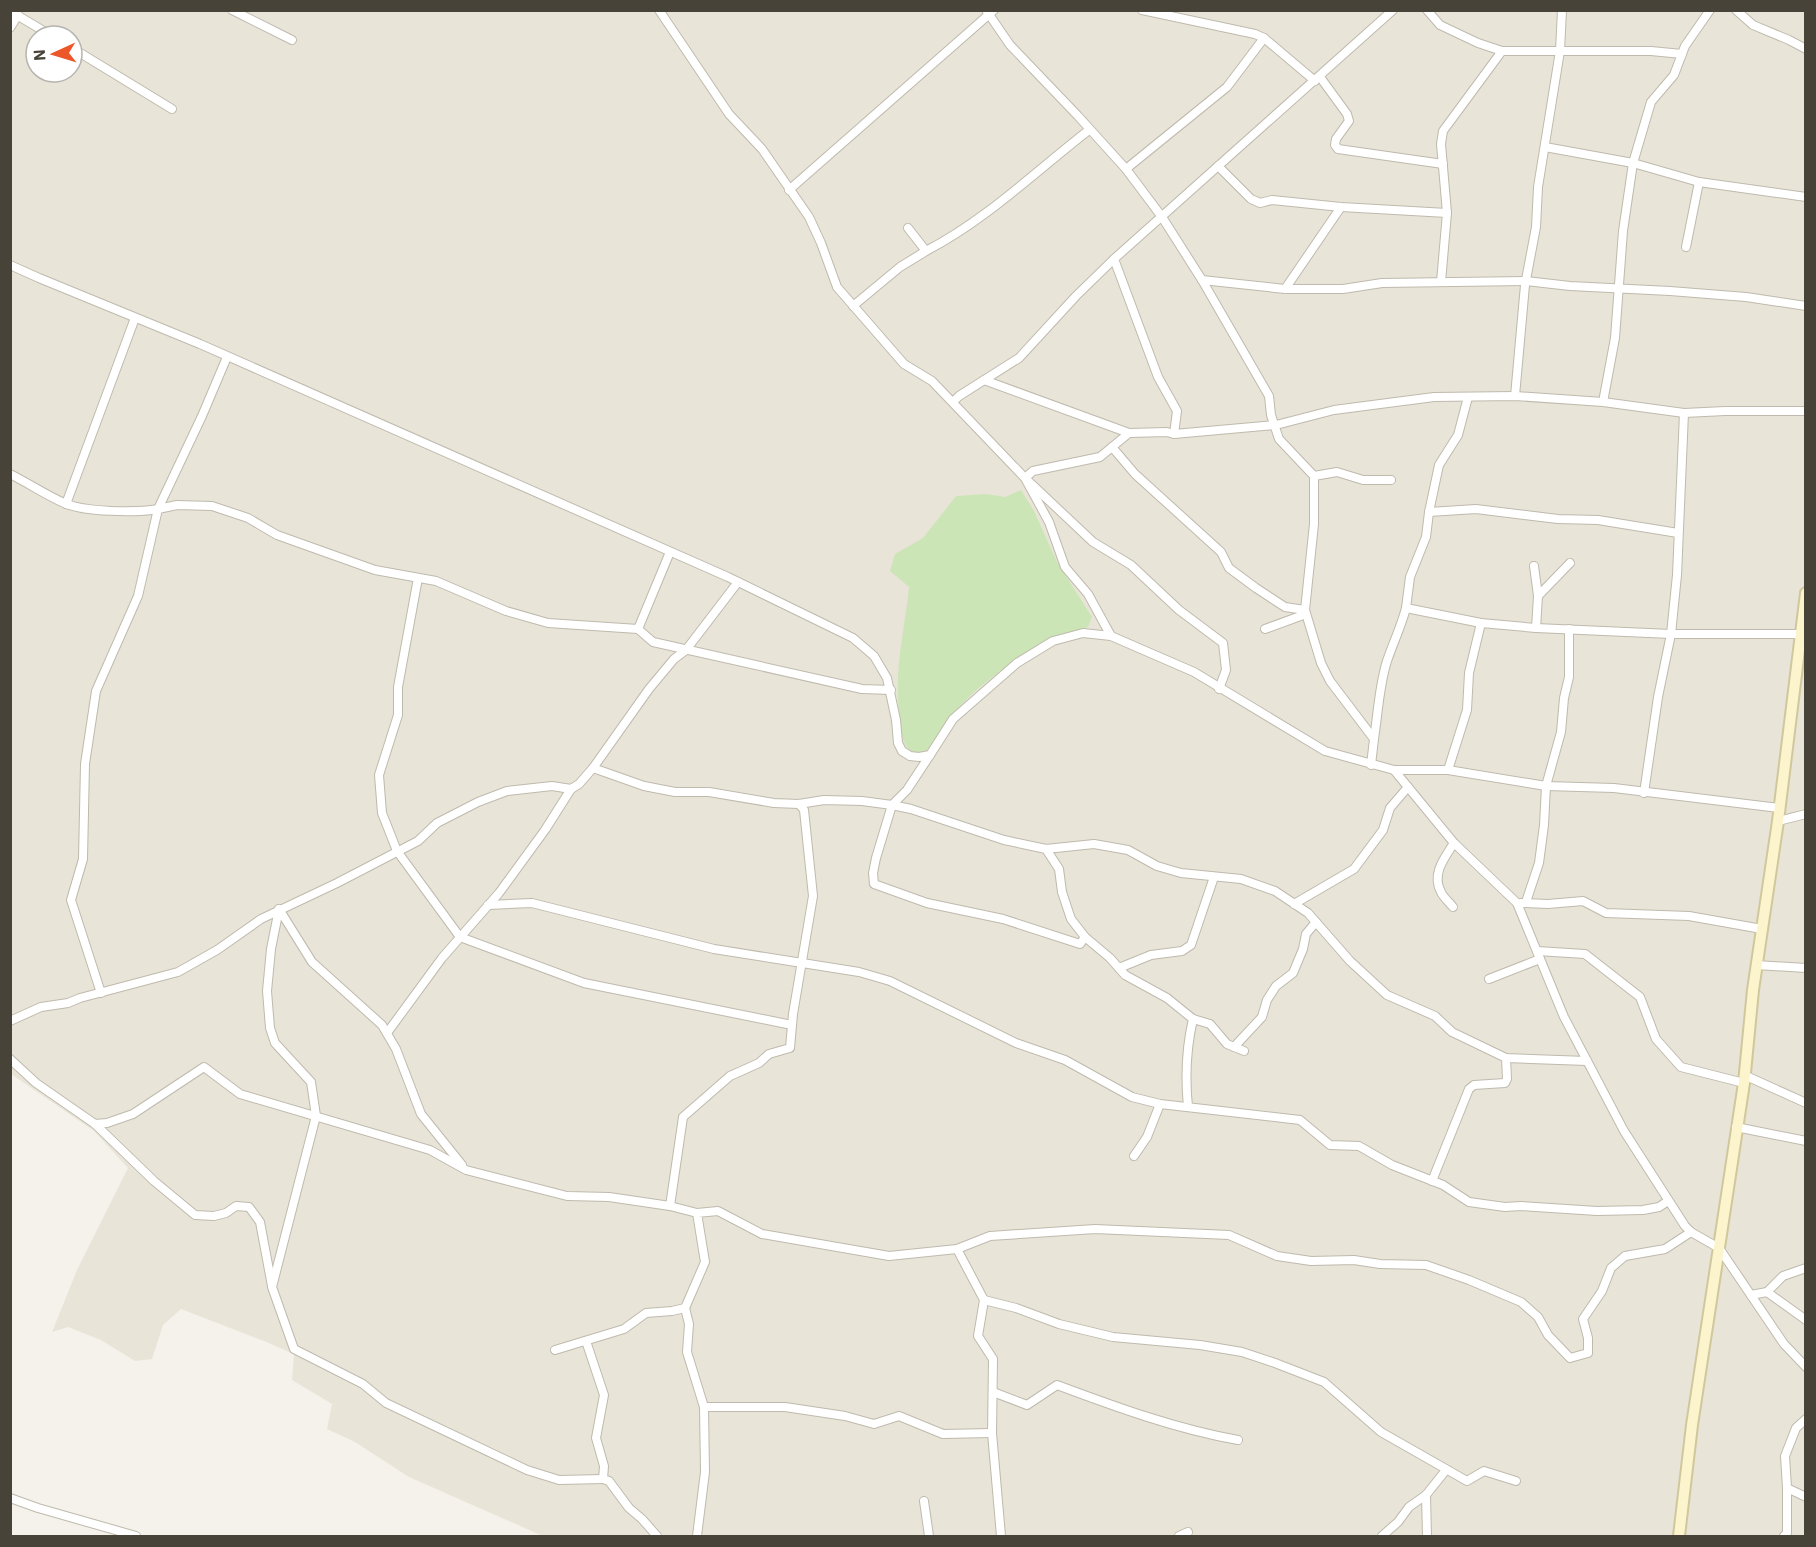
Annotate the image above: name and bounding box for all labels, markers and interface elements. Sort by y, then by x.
north arrow [24,24,84,84]
text: N [29,49,49,62]

